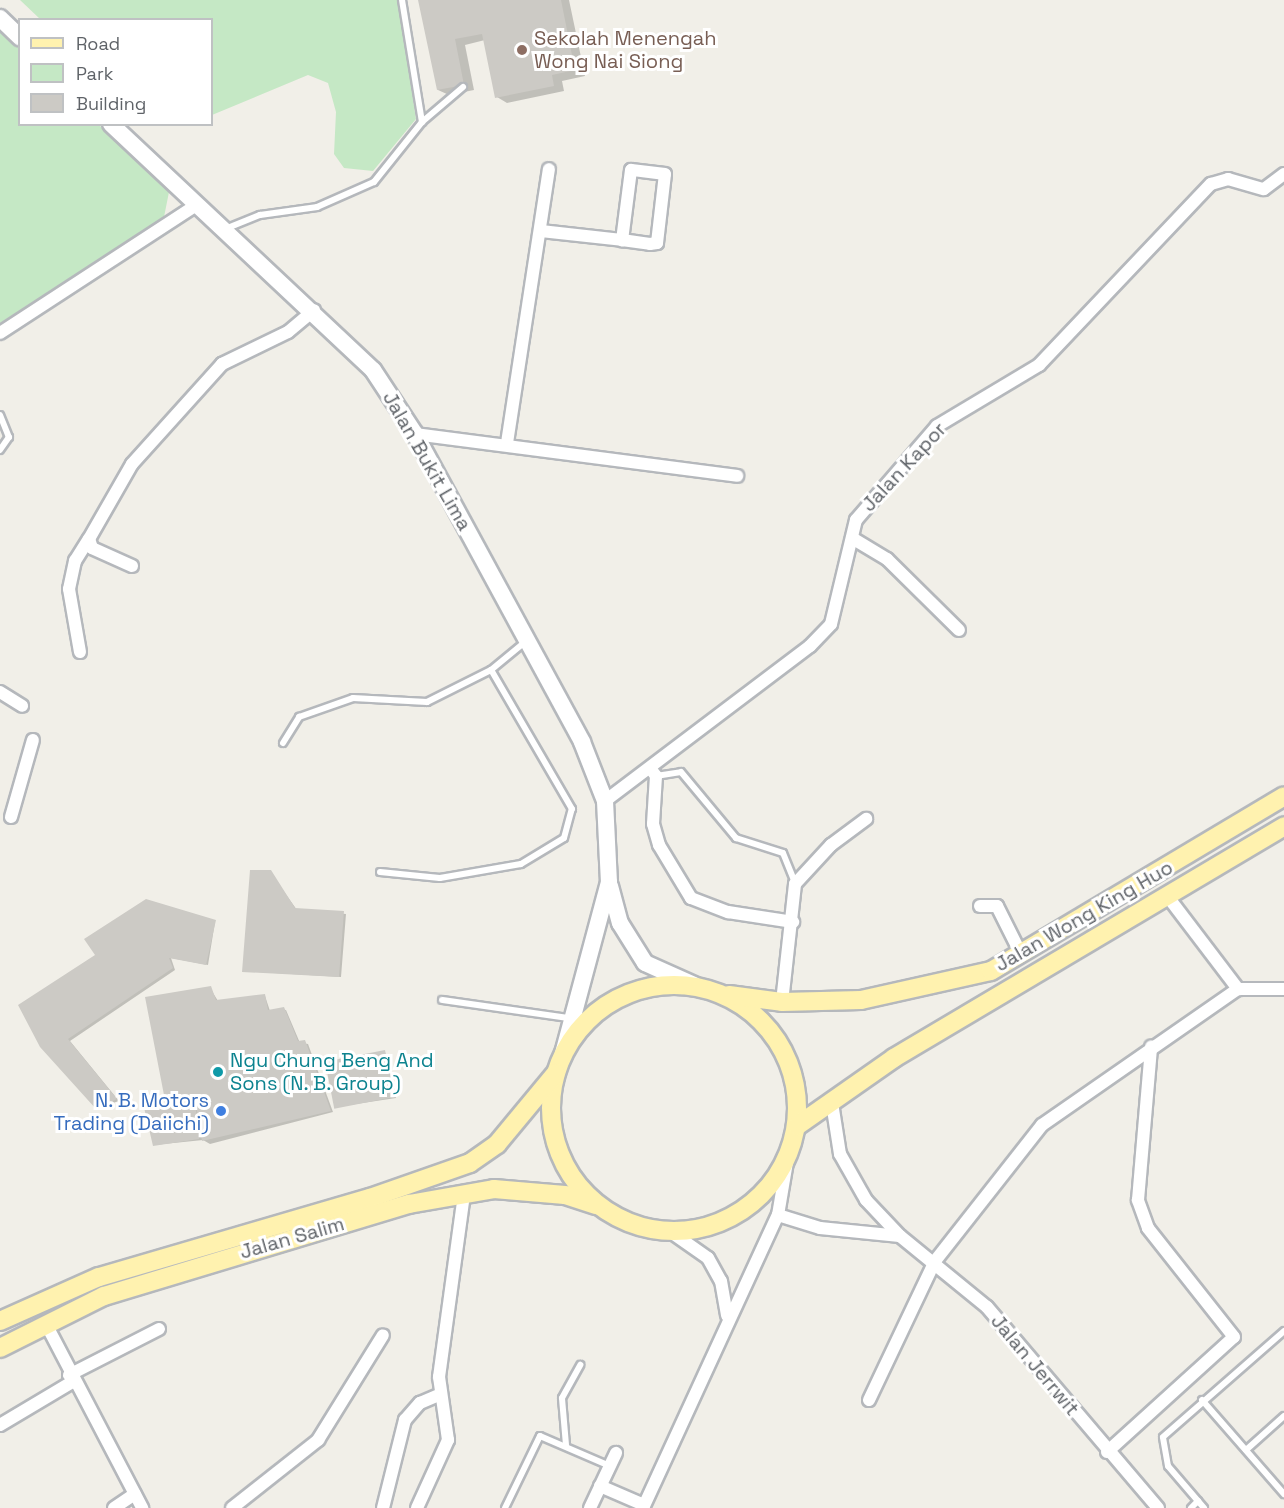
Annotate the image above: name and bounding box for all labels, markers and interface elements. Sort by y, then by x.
legend [18,18,213,126]
place label: Sekolah Menengah Wong Nai Siong [534,27,717,74]
text: Road [76,32,120,55]
marker: Sekolah Menengah Wong Nai Siong [515,43,529,57]
text: Park [76,62,113,85]
text: Building [76,92,146,115]
street label: Jalan Bukit Lima [377,387,477,535]
street label: Jalan Kapor [857,417,951,517]
street label: Jalan Wong King Huo [991,855,1177,977]
place label: Ngu Chung Beng And Sons (N. B. Group) [230,1048,434,1095]
marker: Ngu Chung Beng And Sons (N. B. Group) [211,1065,225,1079]
place label: N. B. Motors Trading (Daiichi) [54,1088,209,1135]
marker: N. B. Motors Trading (Daiichi) [214,1104,228,1118]
street label: Jalan Salim [237,1212,347,1264]
street label: Jalan Jerrwit [986,1309,1084,1421]

